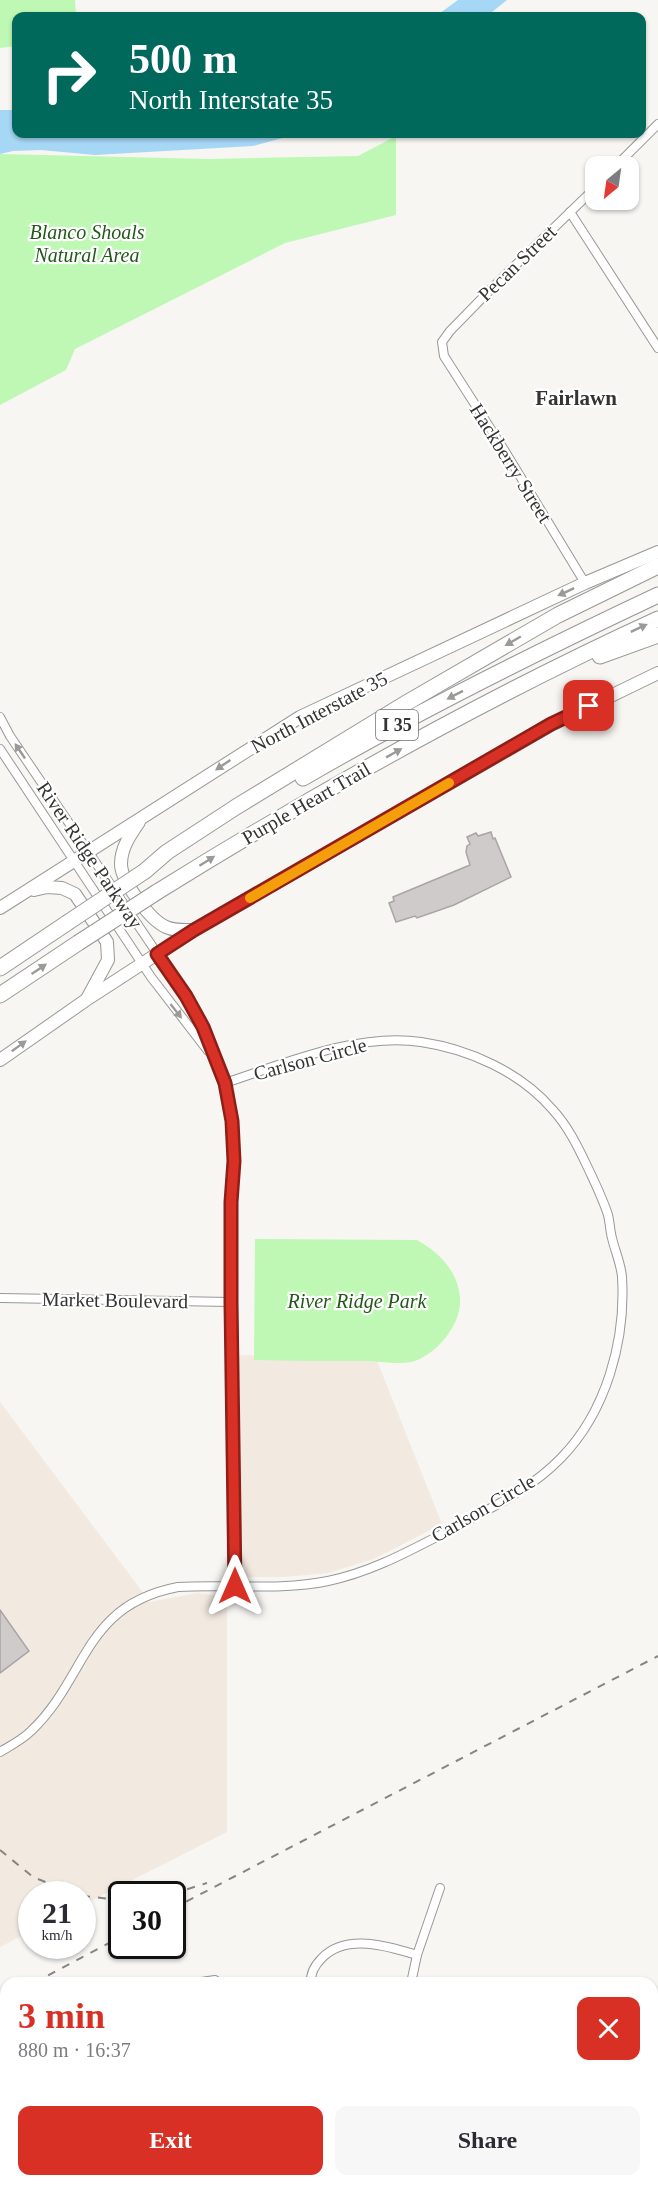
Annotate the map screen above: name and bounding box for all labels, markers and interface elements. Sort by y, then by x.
icon: right [30,36,108,114]
text: 500 m [129,36,238,82]
text: North Interstate 35 [129,85,333,115]
north arrow [585,156,639,210]
map controls [585,156,639,210]
street label: Pecan Street [474,220,561,305]
park label: Blanco Shoals Natural Area [30,221,145,266]
district label: Fairlawn [535,386,617,410]
street label: Hackberry Street [465,399,557,527]
one-way arrow [557,587,574,596]
one-way arrow [630,623,647,632]
one-way arrow [504,636,521,646]
street label: North Interstate 35 [247,667,391,757]
pin [563,680,614,731]
icon: arrive [572,689,605,722]
one-way arrow [446,690,463,700]
road number: I 35 [376,710,418,740]
one-way arrow [14,744,26,760]
one-way arrow [386,748,403,758]
street label: Purple Heart Trail [238,757,375,850]
one-way arrow [216,759,232,771]
street label: River Ridge Parkway [32,777,147,933]
one-way arrow [199,856,215,867]
one-way arrow [31,964,47,975]
one-way arrow [169,1003,182,1019]
street label: Carlson Circle [251,1033,369,1085]
one-way arrow [10,1040,26,1052]
street label: Market Boulevard [42,1288,188,1312]
park label: River Ridge Park [287,1290,428,1313]
street label: Carlson Circle [427,1469,539,1547]
position arrow [203,1554,267,1618]
speed limit sign: 30 [108,1881,186,1959]
text: 21 [42,1896,72,1929]
text: km/h [42,1927,72,1943]
text: 3 min [18,1996,105,2036]
button: close [577,1997,640,2060]
text: 880 m · 16:37 [18,2039,131,2061]
button: Exit [18,2106,323,2175]
button: Share [335,2106,640,2175]

